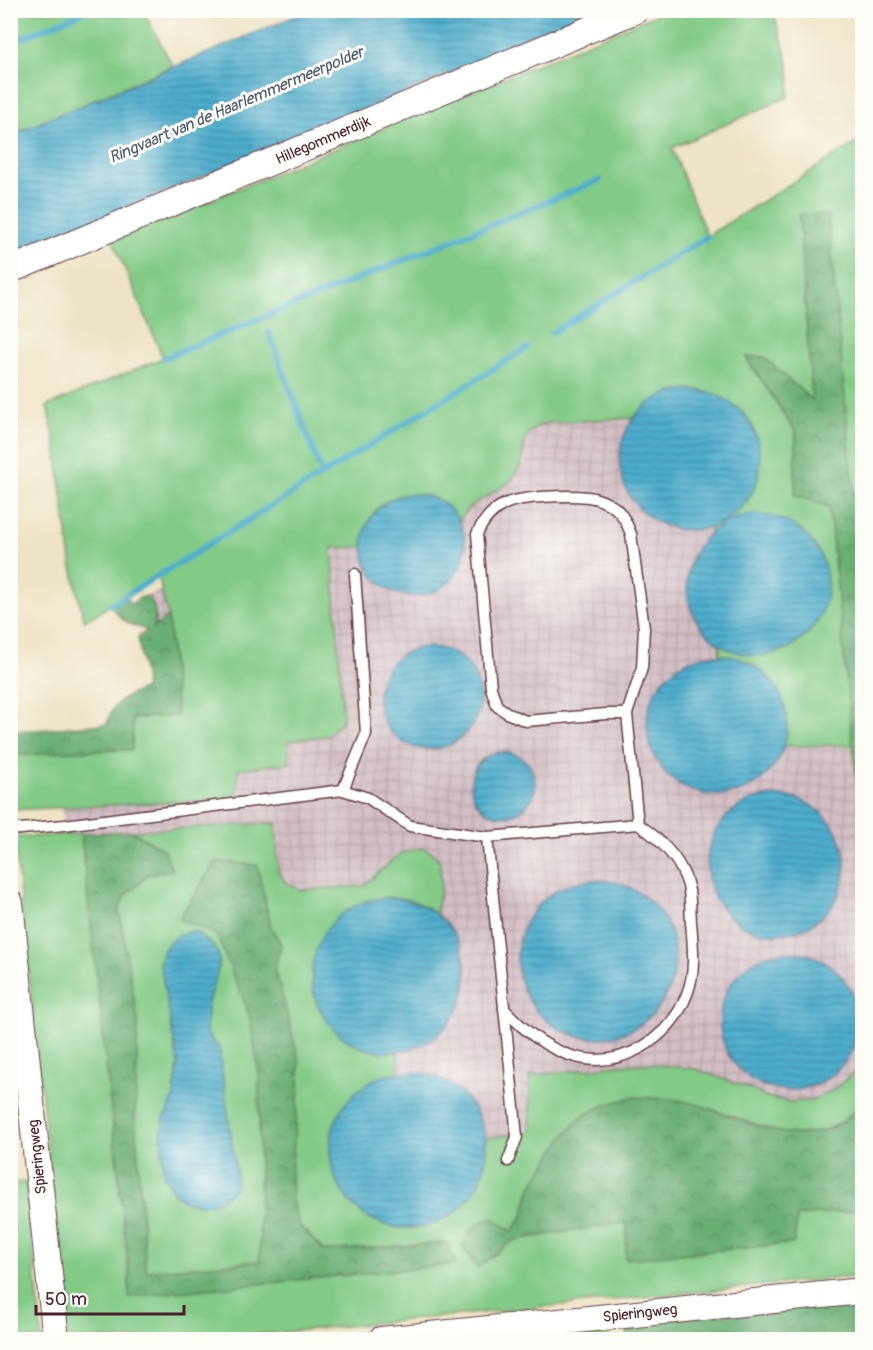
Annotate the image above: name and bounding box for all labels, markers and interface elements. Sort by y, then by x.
water label: Ringvaart van de Haarlemmermeerpolder [106,41,369,168]
street label: Hillegommerdijk [273,112,374,169]
street label: Spieringweg [24,1119,51,1195]
scale bar [36,1278,184,1316]
text: 50 m [45,1288,87,1311]
street label: Spieringweg [602,1300,678,1327]

